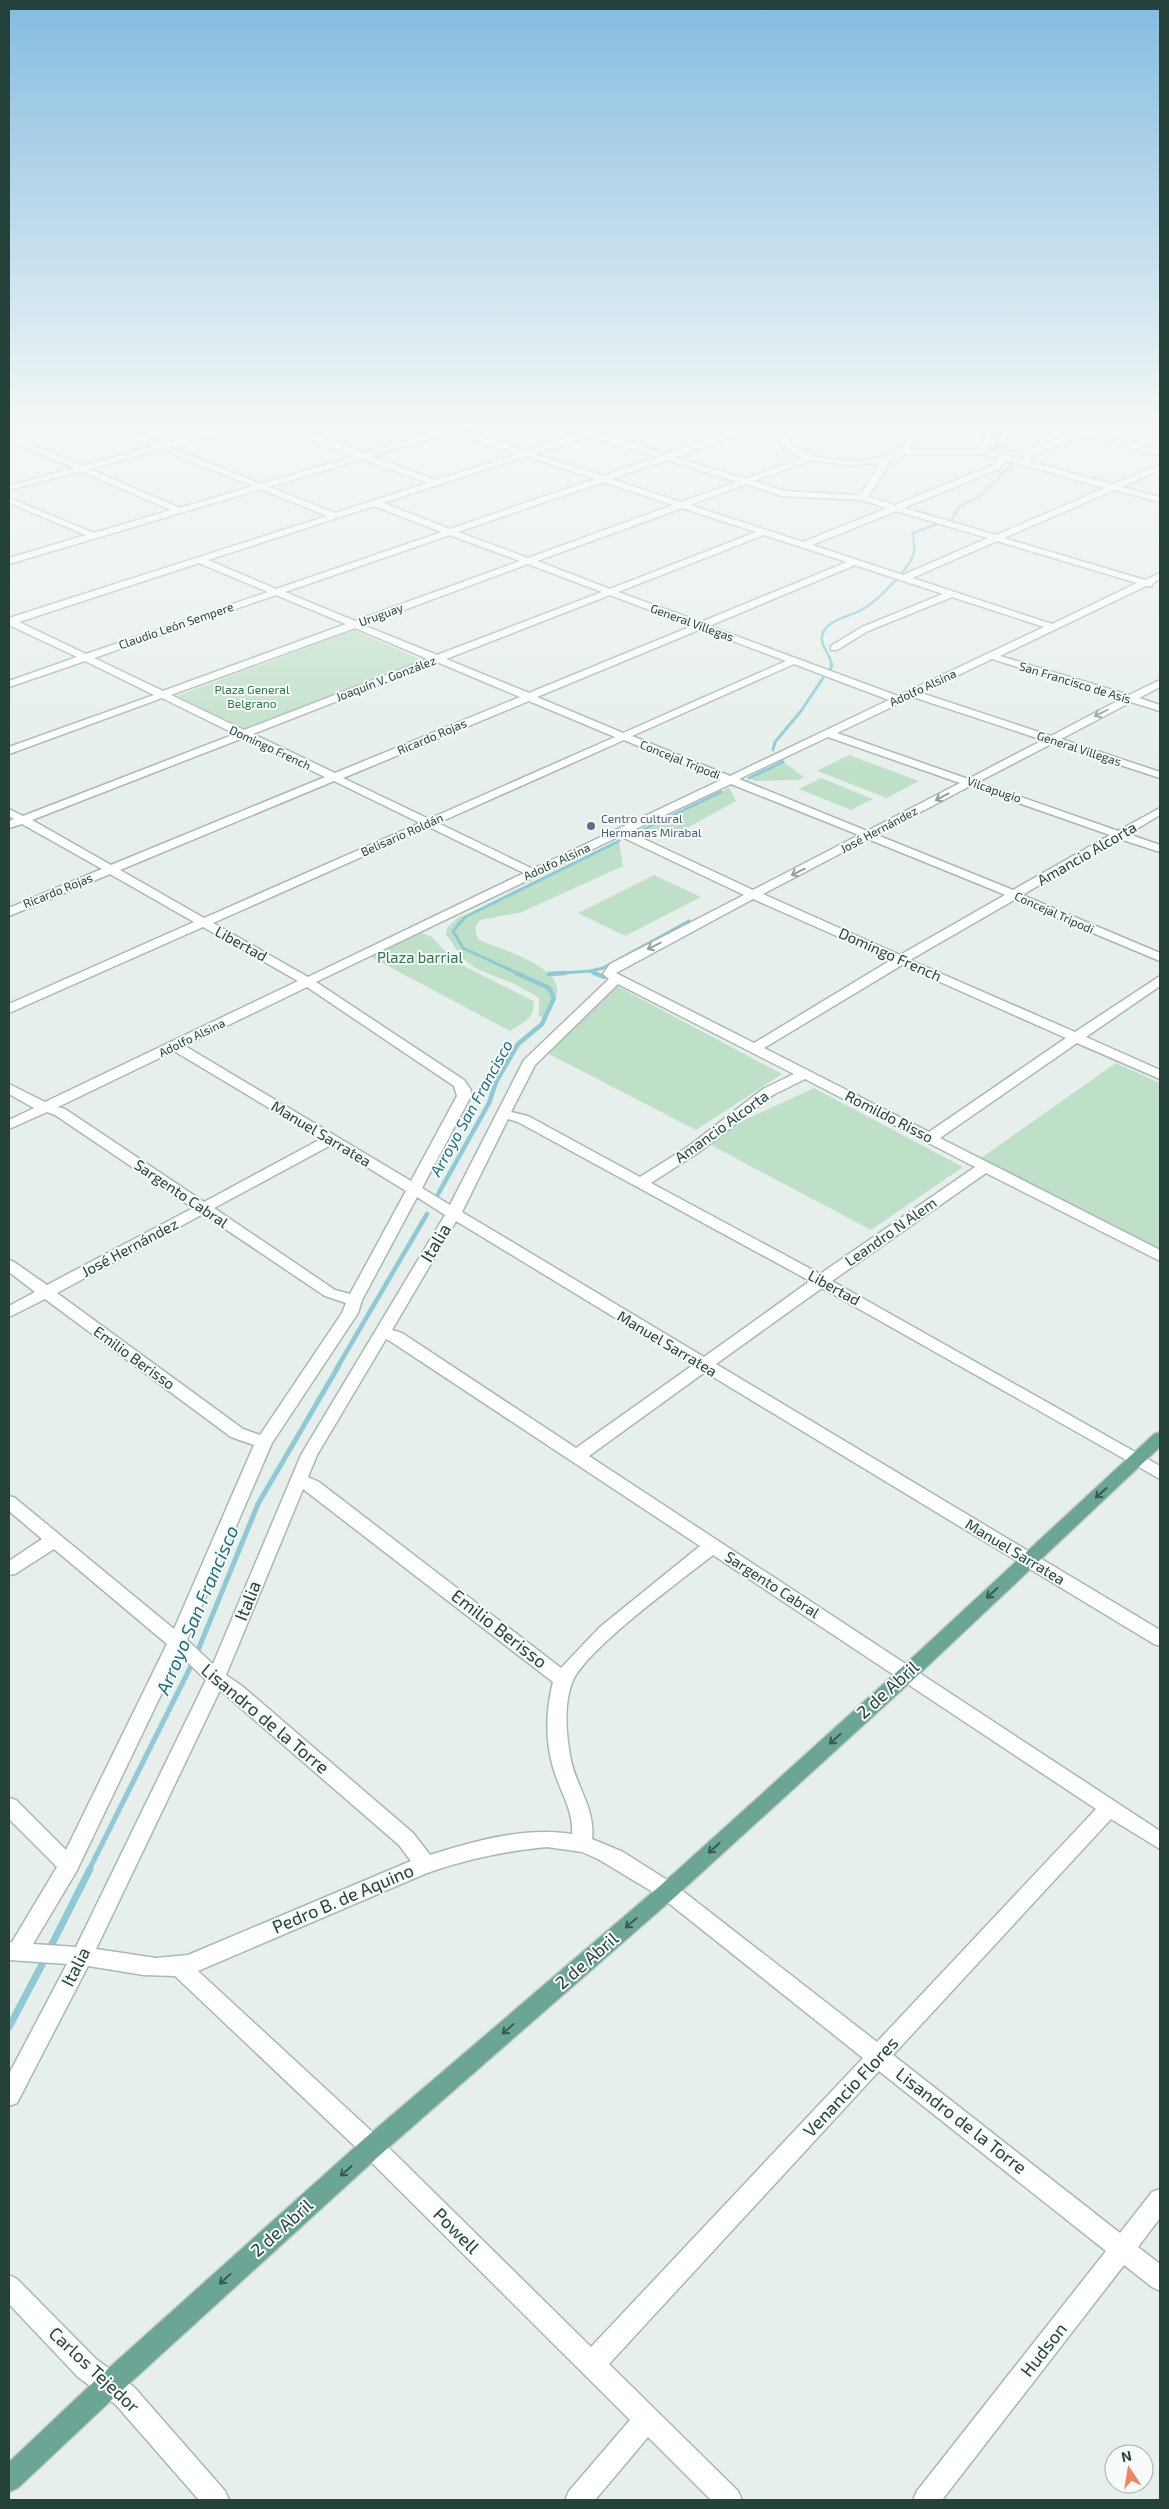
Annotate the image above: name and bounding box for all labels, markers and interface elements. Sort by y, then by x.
street label: Claudio León Sempere [116,599,235,651]
street label: Uruguay [357,599,405,629]
street label: General Villegas [649,600,736,644]
street label: Joaquín V. González [334,653,438,704]
street label: San Francisco de Asís [1018,658,1133,706]
street label: Adolfo Alsina [887,666,958,709]
park label: Plaza General Belgrano [215,682,290,710]
one-way arrow [1094,708,1109,718]
street label: Ricardo Rojas [395,715,469,758]
street label: Domingo French [227,722,314,772]
street label: General Villegas [1035,728,1123,768]
street label: Concejal Tripodi [638,737,723,782]
street label: Vilcapugio [965,773,1024,805]
one-way arrow [935,792,950,802]
street label: José Hernández [838,803,920,855]
street label: Belisario Roldán [358,810,445,858]
place label: Centro cultural Hermanas Mirabal [601,811,702,839]
street label: Amancio Alcorta [1034,817,1139,889]
marker: Centro cultural Hermanas Mirabal [585,820,597,832]
street label: Adolfo Alsina [521,840,592,883]
one-way arrow [791,868,806,877]
street label: Ricardo Rojas [21,870,95,911]
street label: Concejal Tripodi [1012,888,1096,937]
street label: Libertad [212,922,271,965]
street label: Domingo French [836,923,945,985]
one-way arrow [646,941,661,951]
park label: Plaza barrial [377,948,464,966]
street label: Adolfo Alsina [156,1015,227,1059]
water label: Arroyo San Francisco [425,1036,517,1181]
street label: Amancio Alcorta [671,1086,772,1166]
street label: Romildo Risso [842,1086,936,1146]
street label: Manuel Sarratea [268,1096,375,1170]
street label: Sargento Cabral [131,1155,232,1231]
street label: Leandro N Alem [841,1193,940,1269]
street label: José Hernández [78,1214,181,1280]
street label: Italia [415,1219,455,1266]
street label: Libertad [805,1266,864,1309]
street label: Manuel Sarratea [614,1306,721,1380]
street label: Emilio Berisso [90,1322,179,1393]
one-way arrow [1095,1487,1108,1499]
street label: Manuel Sarratea [962,1514,1069,1588]
water label: Arroyo San Francisco [150,1522,244,1699]
street label: Sargento Cabral [722,1547,824,1622]
street label: Italia [229,1577,265,1624]
street label: Emilio Berisso [447,1584,552,1672]
one-way arrow [986,1587,999,1599]
street label: 2 de Abril [852,1655,923,1723]
street label: Lisandro de la Torre [197,1658,334,1778]
one-way arrow [828,1733,841,1745]
one-way arrow [708,1842,721,1854]
street label: Pedro B. de Aquino [269,1858,417,1938]
one-way arrow [624,1917,637,1928]
street label: 2 de Abril [550,1927,623,1994]
street label: Italia [56,1943,94,1990]
one-way arrow [502,2023,515,2034]
street label: Venancio Flores [798,2032,902,2141]
street label: Lisandro de la Torre [892,2062,1031,2178]
one-way arrow [340,2165,353,2176]
street label: 2 de Abril [246,2193,317,2261]
street label: Powell [429,2203,485,2258]
one-way arrow [219,2273,232,2285]
street label: Hudson [1015,2318,1071,2381]
street label: Carlos Tejedor [45,2322,144,2417]
north arrow [1104,2444,1154,2494]
text: N [1119,2446,1133,2465]

